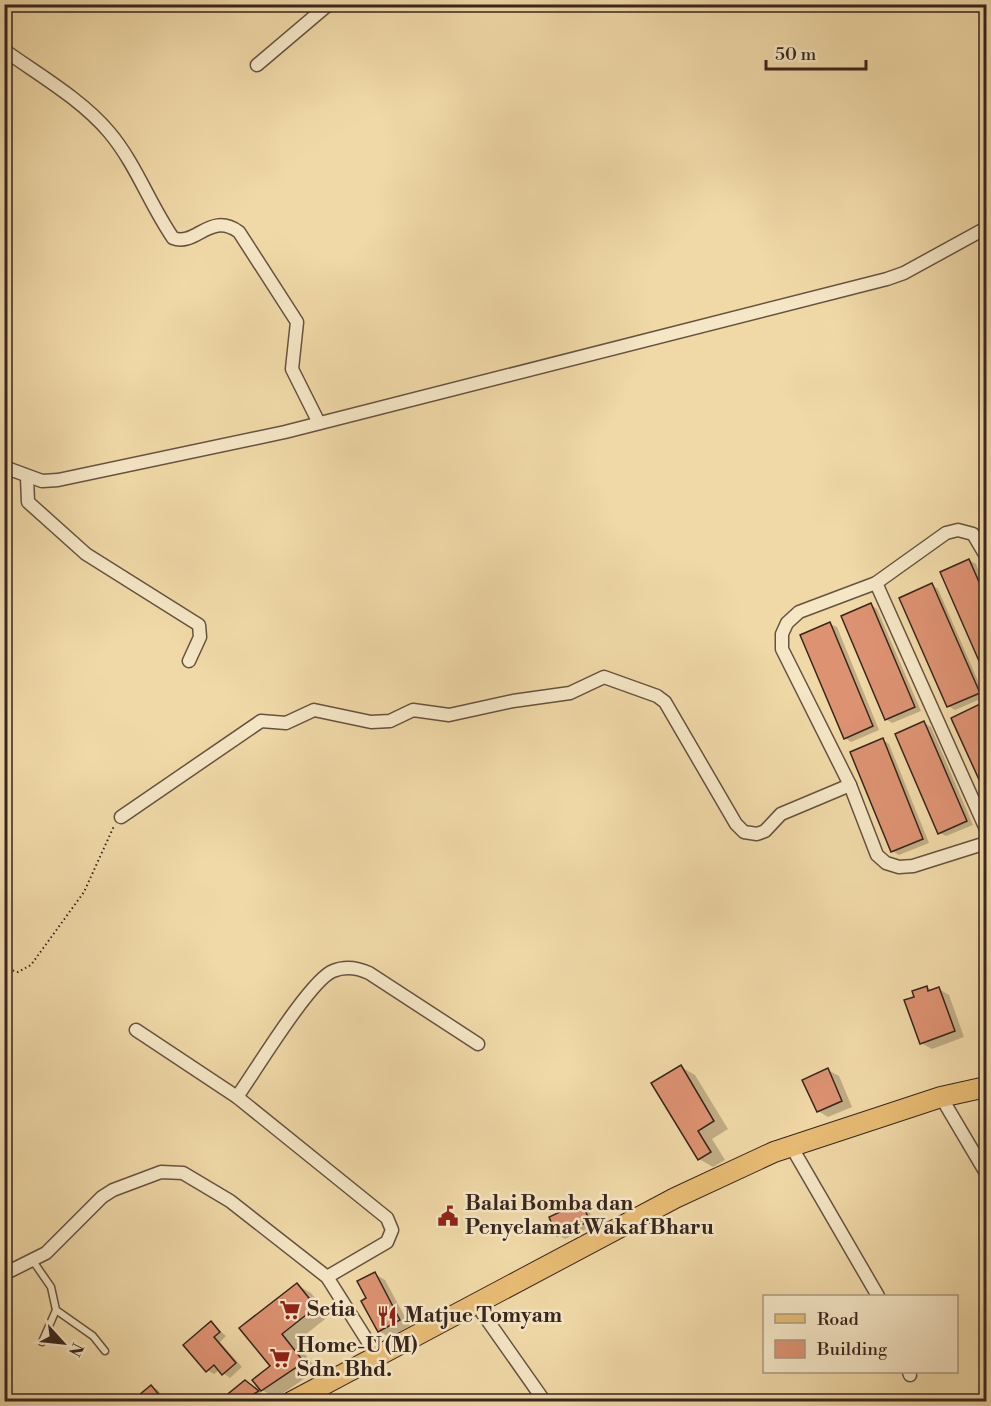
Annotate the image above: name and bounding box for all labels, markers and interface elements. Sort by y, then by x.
scale bar [766,33,866,71]
text: 50 m [775,43,817,66]
place label: Balai Bomba dan Penyelamat Wakaf Bharu [465,1191,714,1241]
public building icon: Balai Bomba dan Penyelamat Wakaf Bharu [436,1204,460,1228]
legend [763,1295,958,1373]
place label: Setia [307,1297,356,1323]
supermarket icon: Setia [278,1298,302,1322]
place label: Matjue Tomyam [404,1303,562,1329]
restaurant icon: Matjue Tomyam [375,1304,399,1328]
text: Road [817,1308,860,1331]
north arrow [33,1313,93,1373]
place label: Home-U (M) Sdn. Bhd. [297,1333,418,1383]
text: Building [816,1338,888,1361]
text: N [64,1339,87,1360]
supermarket icon: Home-U (M) Sdn. Bhd. [268,1346,292,1370]

